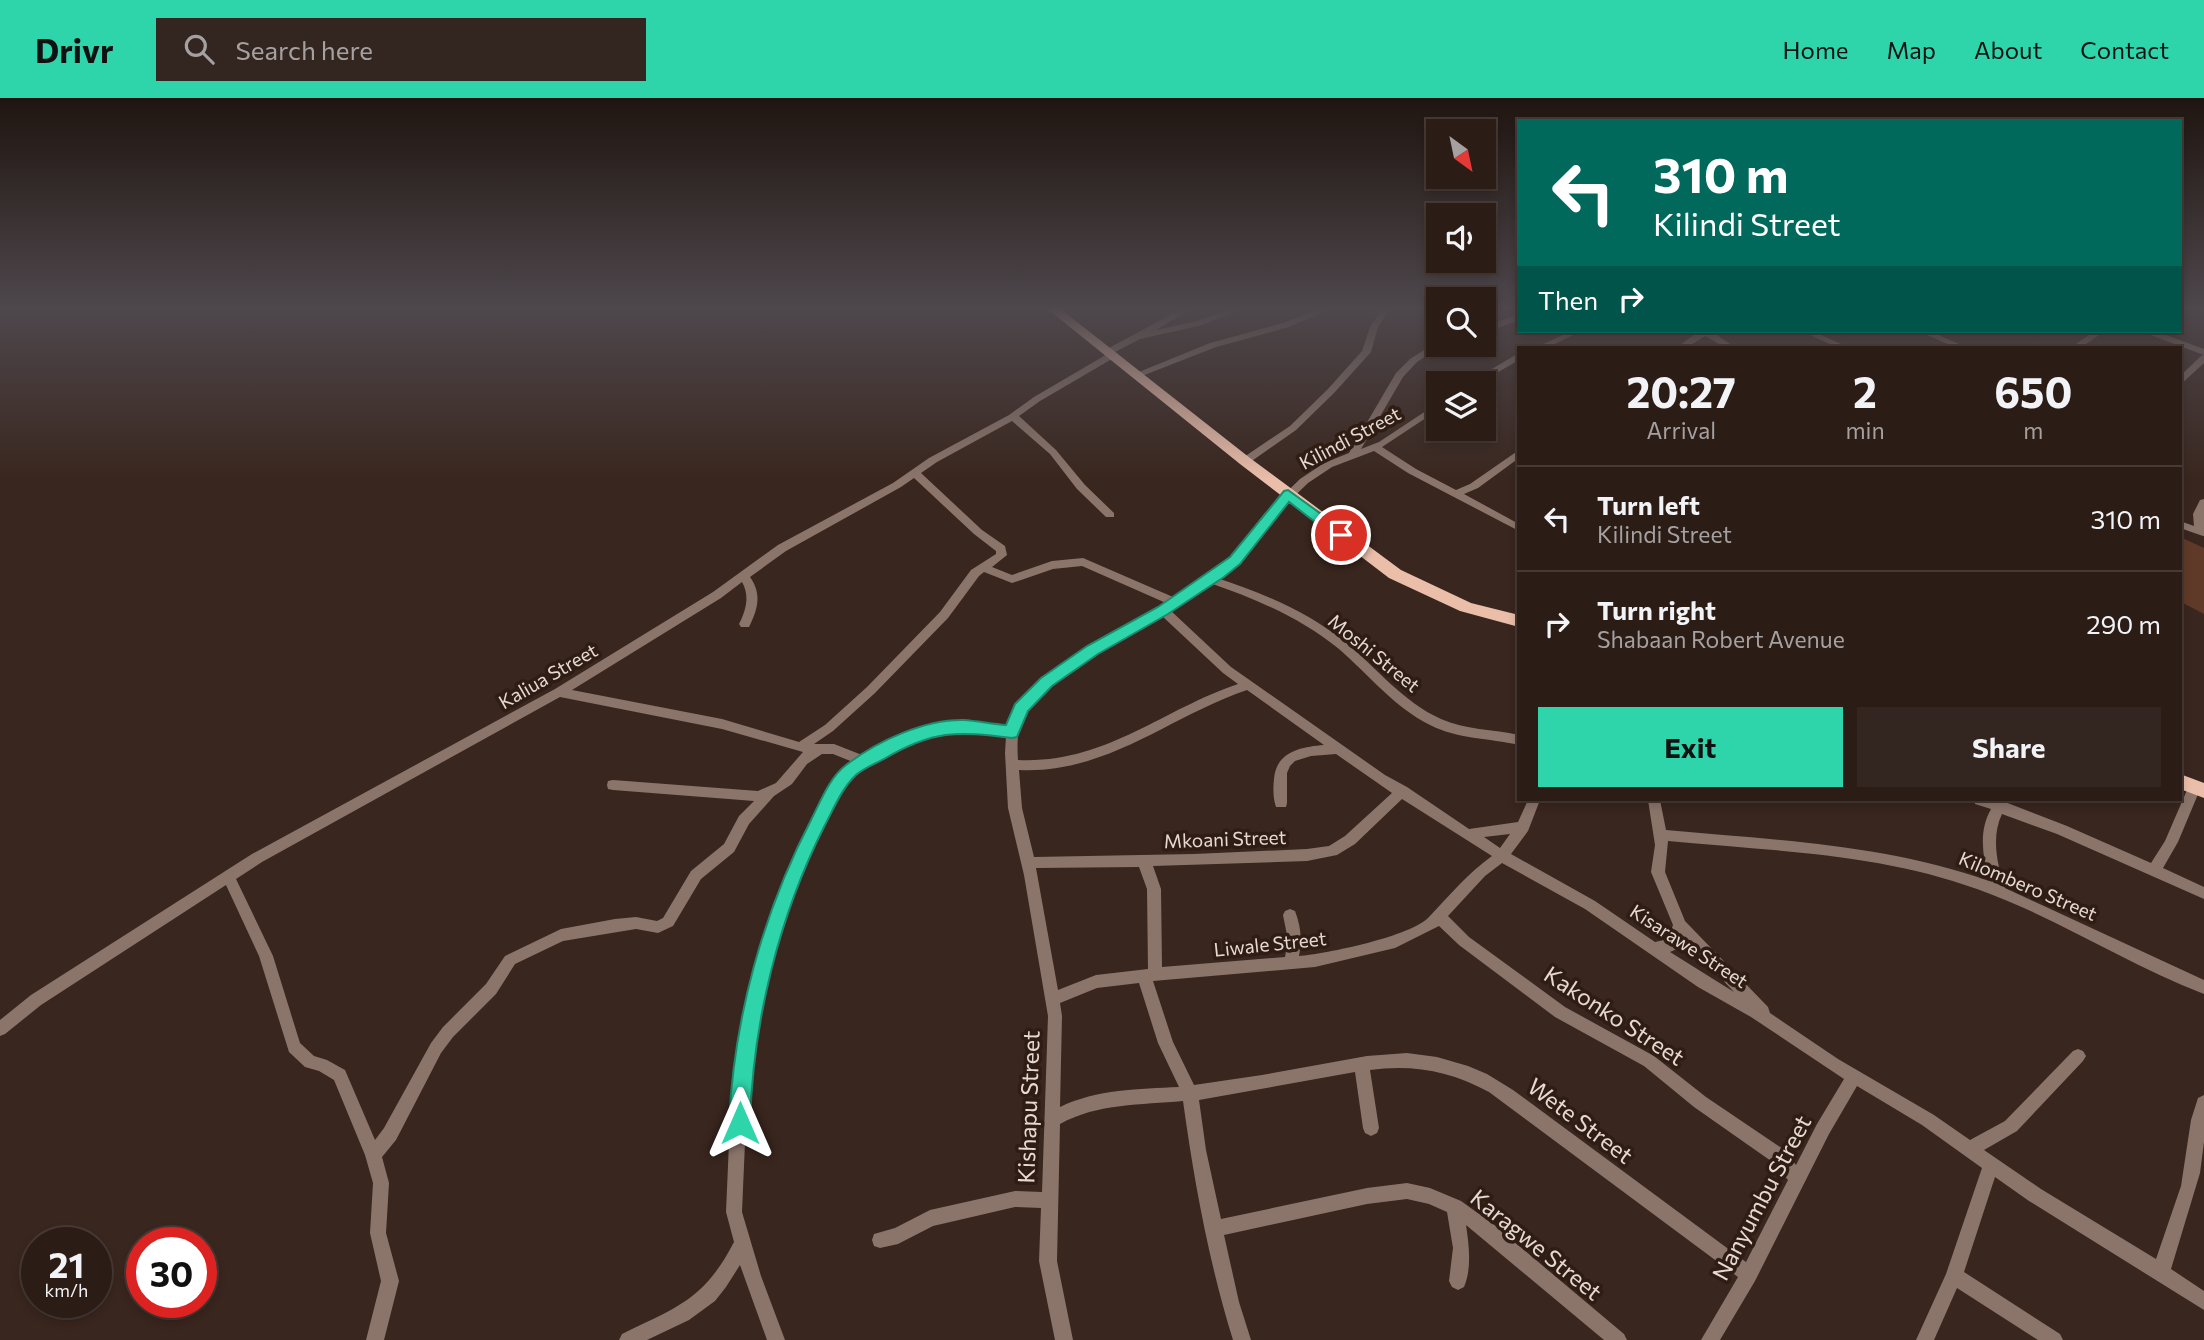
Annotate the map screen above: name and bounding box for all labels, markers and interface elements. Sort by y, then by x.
search box [156,18,646,81]
text: Drivr [35,29,114,70]
icon: search [180,30,218,68]
text: Search here [236,34,373,65]
text: Home [1783,35,1849,64]
text: Map [1887,35,1936,64]
text: About [1974,35,2042,64]
text: Contact [2080,35,2169,64]
north arrow [1426,119,1496,189]
map controls [1426,119,1496,441]
text: 310 m [1653,143,1788,203]
icon: left [1538,147,1629,238]
button: sound [1426,203,1496,273]
text: Kilindi Street [1653,203,1841,243]
icon: right [1612,280,1650,318]
text: Then [1538,284,1598,315]
button: search [1426,287,1496,357]
text: 20:27 [1627,365,1736,417]
text: 2 [1853,365,1877,417]
text: 650 [1994,365,2072,417]
button: layers [1426,371,1496,441]
street label: Kilindi Street [1295,401,1405,474]
text: Arrival [1646,416,1716,444]
text: min [1845,416,1885,444]
text: m [2023,416,2043,444]
text: Turn left [1597,489,1700,520]
icon: left [1538,500,1576,538]
text: 310 m [2090,503,2161,534]
pin [1311,505,1371,565]
icon: arrive [1322,516,1360,554]
text: Kilindi Street [1597,520,1732,548]
text: Turn right [1597,594,1716,625]
icon: right [1538,605,1576,643]
text: 290 m [2086,608,2161,639]
street label: Moshi Street [1324,609,1425,697]
text: Shabaan Robert Avenue [1597,625,1845,653]
street label: Kaliua Street [494,638,601,713]
button: Exit [1538,707,1843,787]
button: Share [1857,707,2161,787]
street label: Mkoani Street [1163,825,1287,852]
street label: Kilombero Street [1956,846,2101,925]
street label: Kisarawe Street [1626,899,1753,992]
street label: Liwale Street [1213,926,1327,961]
street label: Kakonko Street [1539,959,1690,1071]
street label: Kishapu Street [1011,1030,1045,1184]
street label: Wete Street [1522,1072,1639,1169]
position arrow [703,1086,777,1160]
street label: Nanyumbu Street [1706,1110,1816,1285]
street label: Karagwe Street [1465,1183,1608,1306]
speed limit sign: 30 [126,1227,217,1318]
text: 21 [49,1242,84,1285]
text: km/h [45,1279,88,1301]

